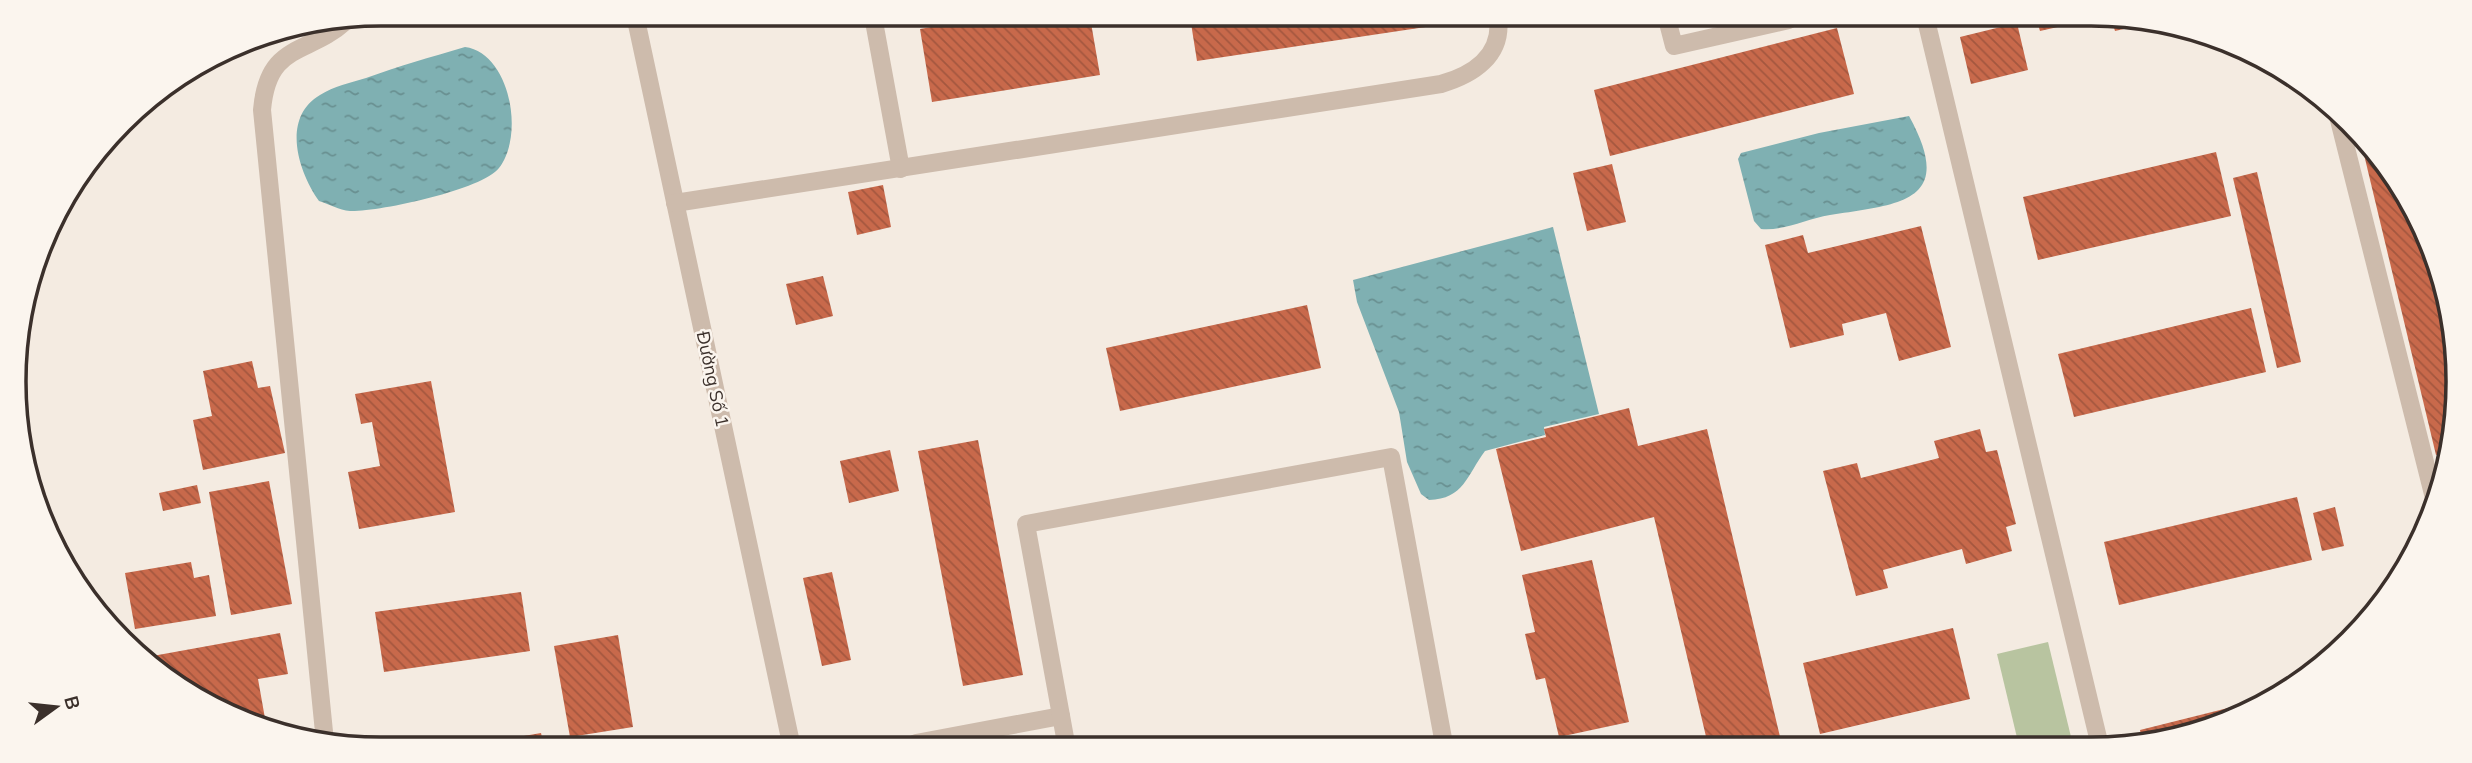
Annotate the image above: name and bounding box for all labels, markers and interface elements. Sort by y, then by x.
street label: Đường Số 1 [692,329,734,429]
north arrow [21,672,91,742]
text: B [59,693,86,712]

